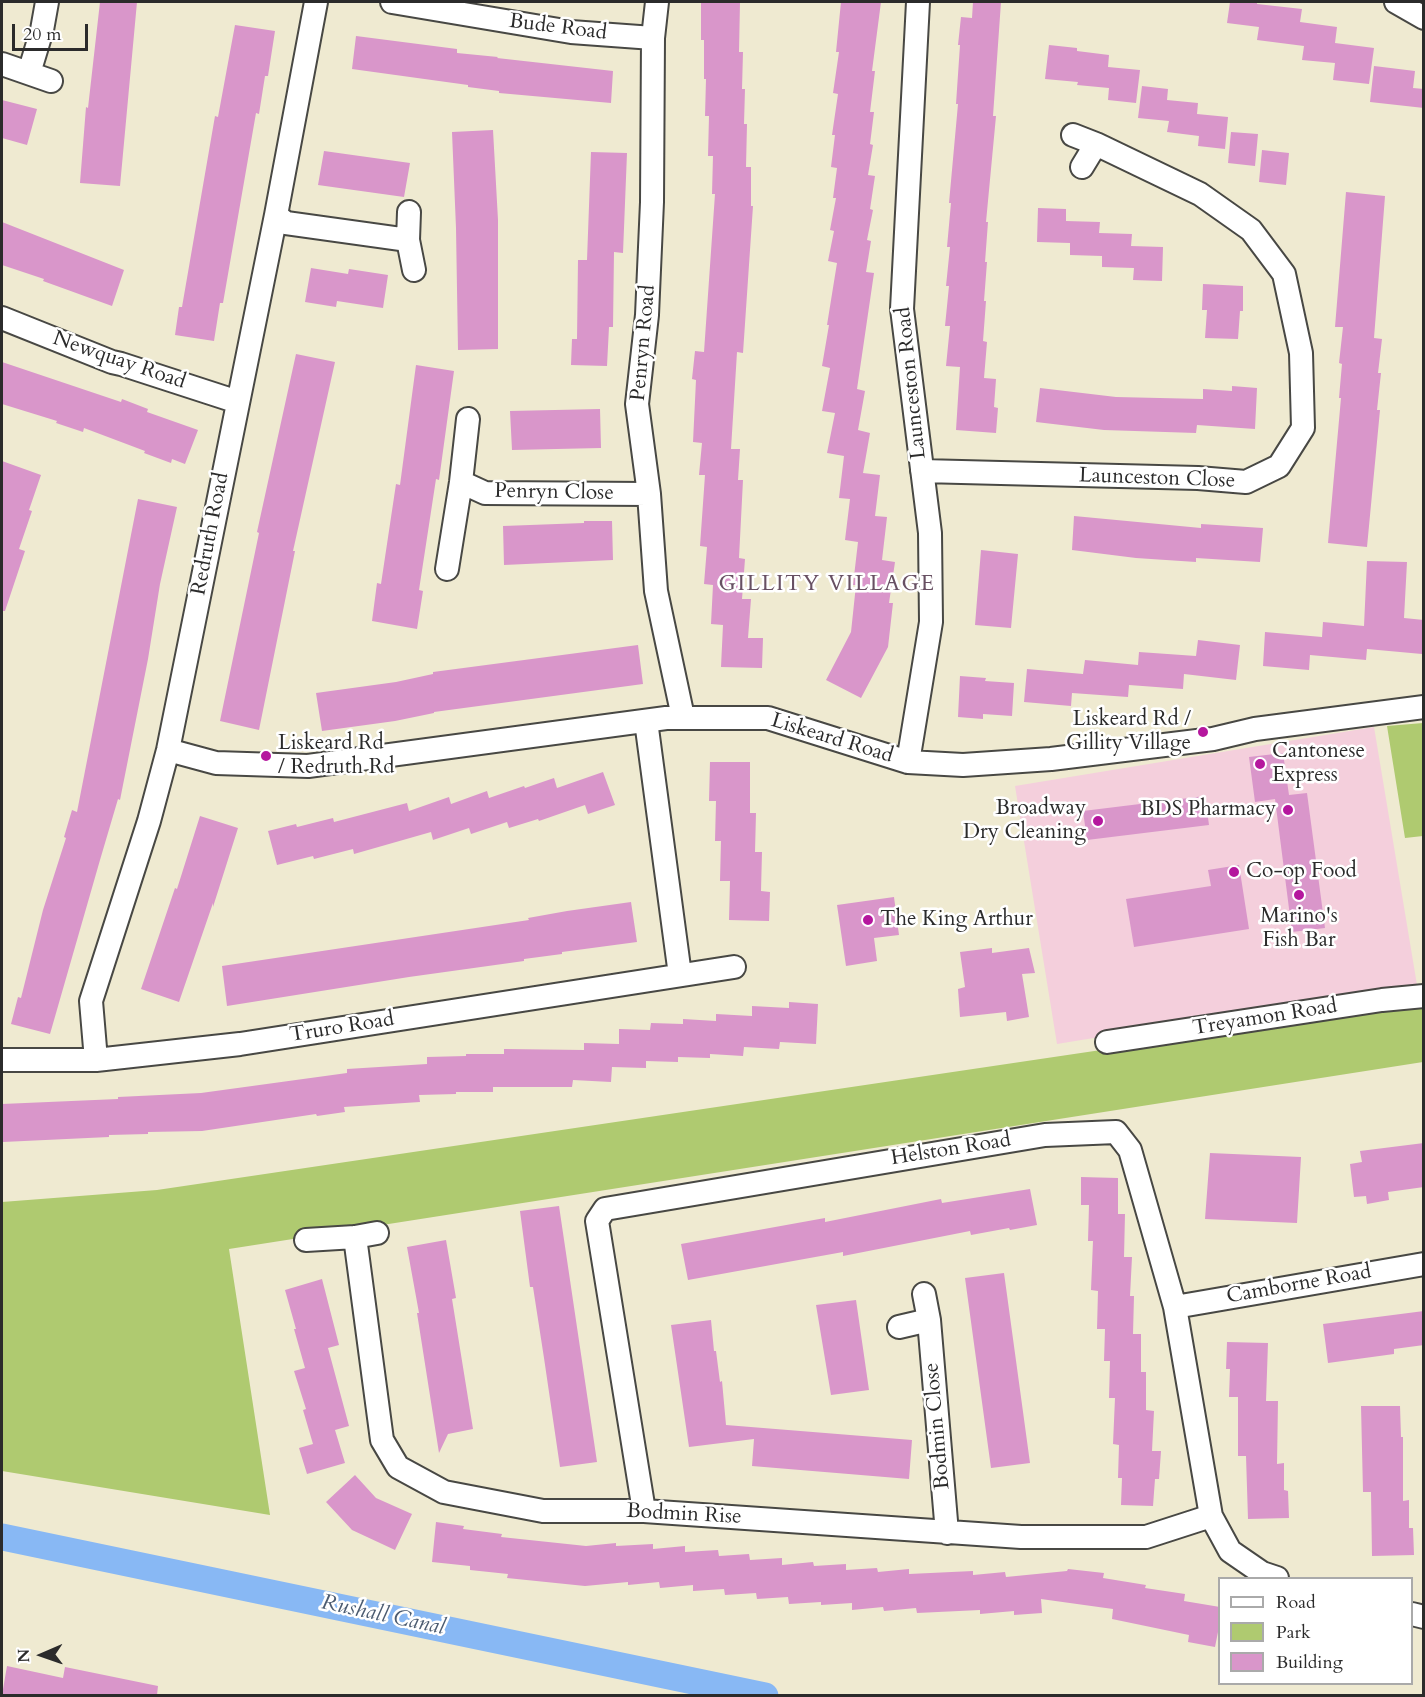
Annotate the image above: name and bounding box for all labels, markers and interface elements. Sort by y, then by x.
street label: Bude Road [508,10,608,46]
scale bar [15,12,92,50]
text: 20 m [23,22,62,47]
street label: Penryn Road [626,284,662,402]
street label: Launceston Road [891,306,933,460]
street label: Newquay Road [49,326,189,396]
street label: Launceston Close [1078,464,1236,494]
street label: Redruth Road [187,471,235,597]
street label: Penryn Close [494,479,614,507]
district label: GILLITY VILLAGE [719,572,935,598]
place label: Liskeard Rd / Gillity Village [1066,707,1191,757]
street label: Liskeard Road [768,709,896,769]
marker: Liskeard Rd / Gillity Village [1196,725,1210,739]
place label: Liskeard Rd / Redruth Rd [278,731,394,781]
place label: Cantonese Express [1272,739,1365,789]
marker: Liskeard Rd / Redruth Rd [259,749,273,763]
marker: Cantonese Express [1253,757,1267,771]
place label: Broadway Dry Cleaning [963,796,1086,846]
place label: BDS Pharmacy [1140,797,1276,823]
marker: BDS Pharmacy [1281,803,1295,817]
marker: Broadway Dry Cleaning [1091,814,1105,828]
place label: Co-op Food [1246,859,1357,885]
marker: Co-op Food [1227,865,1241,879]
marker: Marino's Fish Bar [1292,888,1306,902]
place label: Marino's Fish Bar [1260,904,1338,954]
place label: The King Arthur [880,907,1033,933]
marker: The King Arthur [861,913,875,927]
street label: Treyamon Road [1191,994,1339,1042]
street label: Truro Road [288,1007,396,1049]
street label: Helston Road [889,1128,1013,1172]
street label: Camborne Road [1225,1260,1373,1310]
street label: Bodmin Close [920,1361,956,1491]
street label: Bodmin Rise [626,1499,742,1531]
legend [1218,1577,1413,1685]
water label: Rushall Canal [319,1590,447,1642]
text: Road [1276,1590,1316,1615]
text: Park [1276,1620,1311,1645]
north arrow [12,1625,72,1685]
text: N [13,1648,35,1663]
text: Building [1276,1650,1343,1675]

